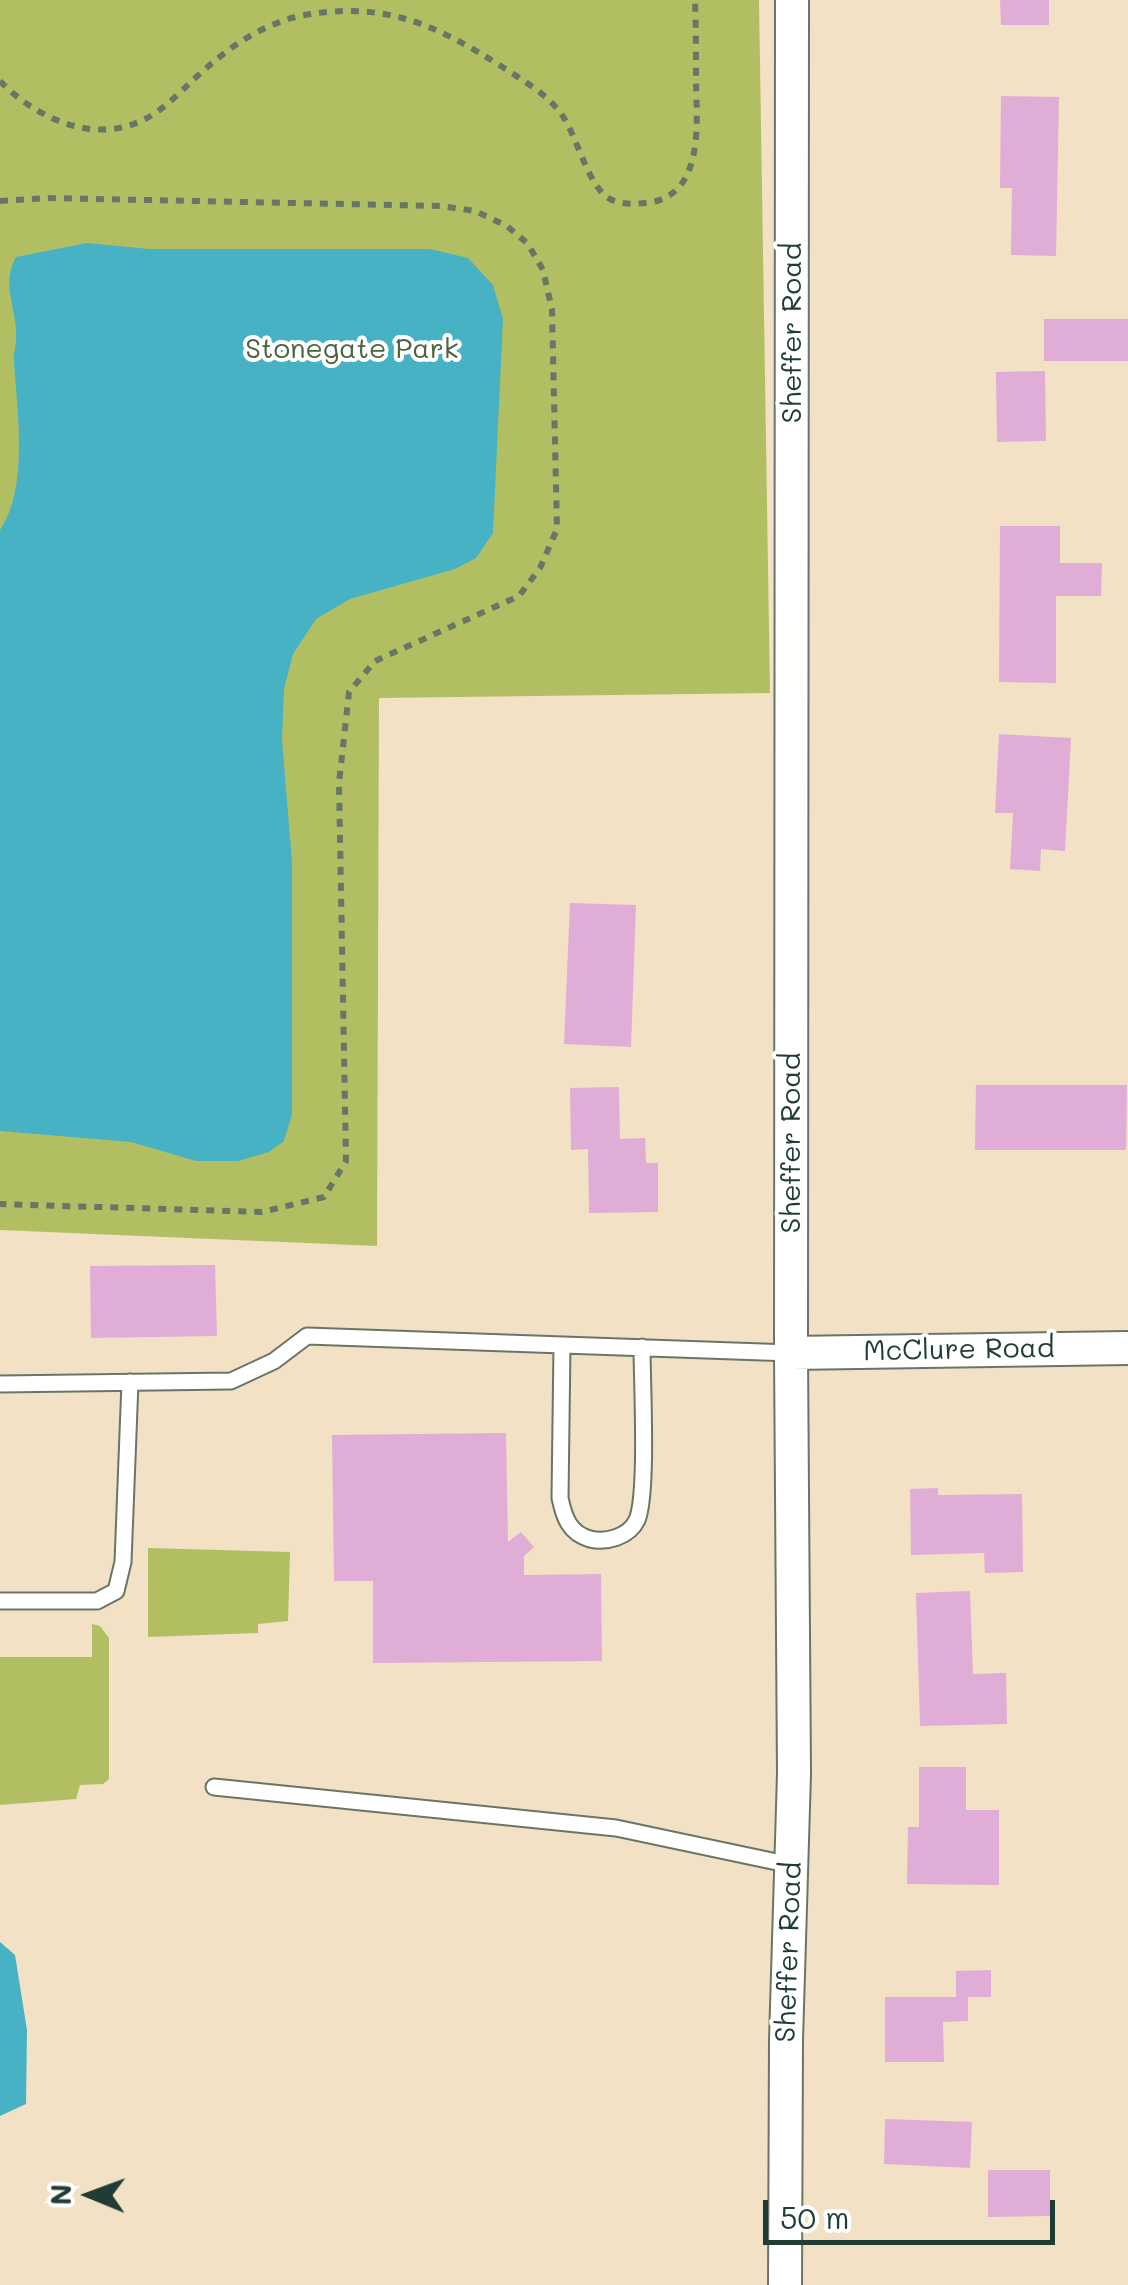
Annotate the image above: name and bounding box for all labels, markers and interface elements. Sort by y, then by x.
street label: Sheffer Road [775,243,809,423]
park label: Stonegate Park [245,332,459,366]
street label: Sheffer Road [774,1053,808,1233]
street label: McClure Road [863,1332,1055,1368]
street label: Sheffer Road [769,1861,809,2043]
north arrow [40,2145,140,2245]
scale bar [768,2180,1060,2242]
text: N [42,2184,78,2205]
text: 50 m [780,2197,850,2237]

